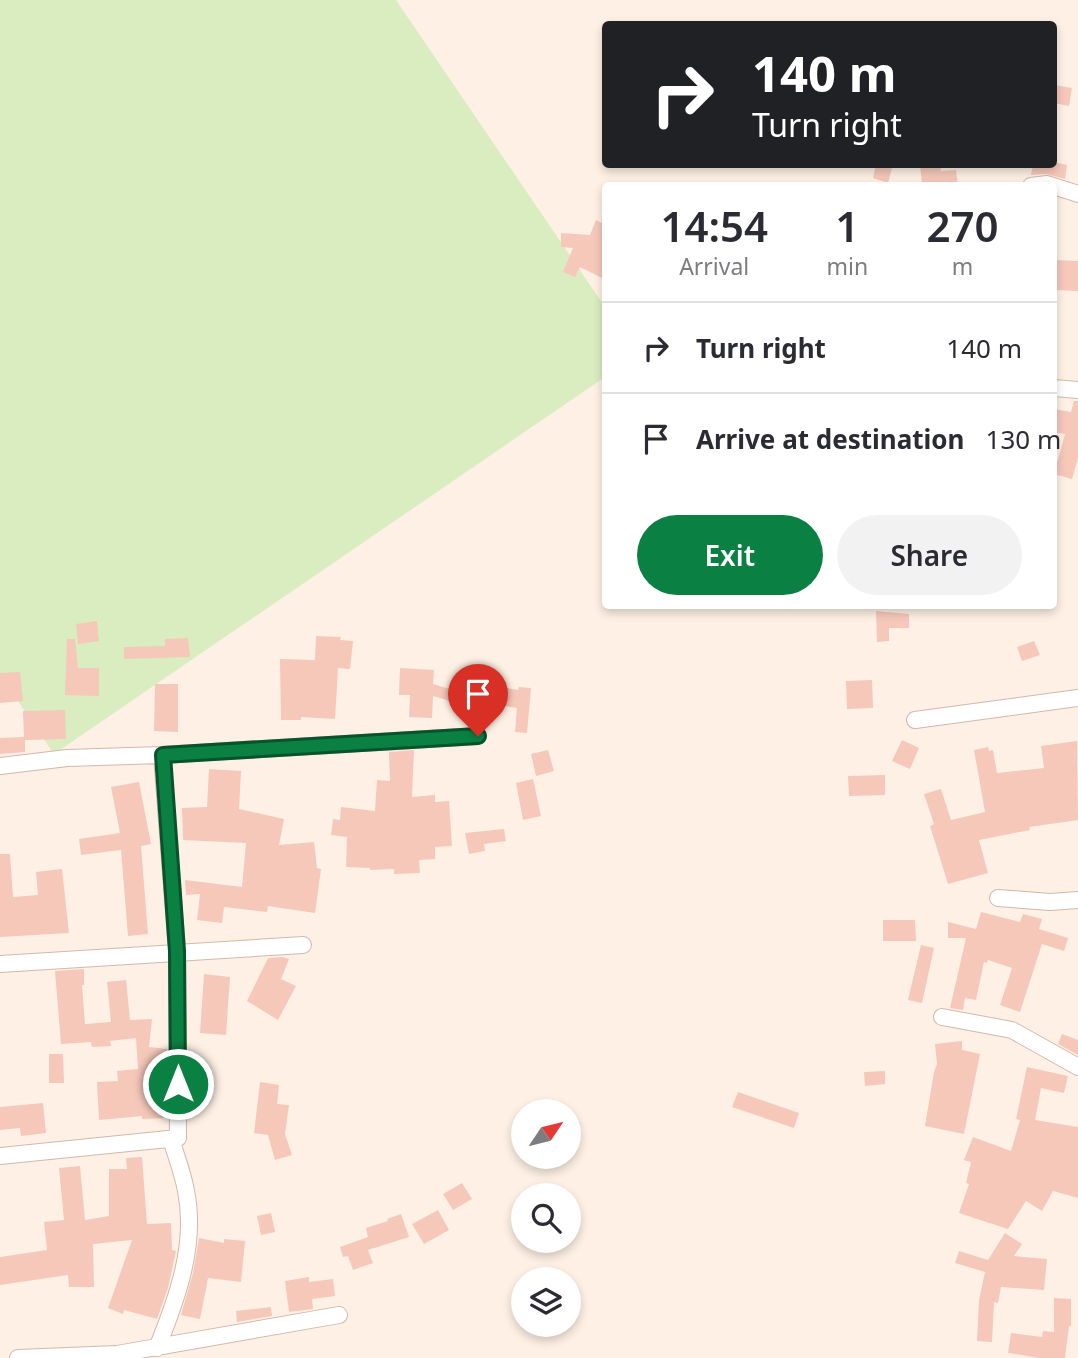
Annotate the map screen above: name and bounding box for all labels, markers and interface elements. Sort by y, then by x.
text: 140 m [752,40,897,106]
icon: right [637,49,728,140]
text: Turn right [752,103,902,146]
text: 14:54 [660,197,768,254]
text: 1 [835,197,859,254]
text: 270 [927,197,999,254]
text: Arrival [679,250,749,282]
text: min [826,250,868,282]
text: m [952,250,973,282]
icon: right [637,329,675,367]
text: Turn right [696,330,826,366]
text: 140 m [946,330,1022,366]
icon: arrive [637,420,675,458]
text: Arrive at destination [696,421,965,457]
text: 130 m [986,421,1061,457]
button: Exit [637,515,823,595]
button: Share [837,515,1022,595]
pin [448,664,508,736]
icon: arrive [459,675,497,713]
position arrow [141,1047,215,1121]
north arrow [511,1099,581,1169]
map controls [511,1099,581,1337]
button: search [511,1183,581,1253]
button: layers [511,1267,581,1337]

